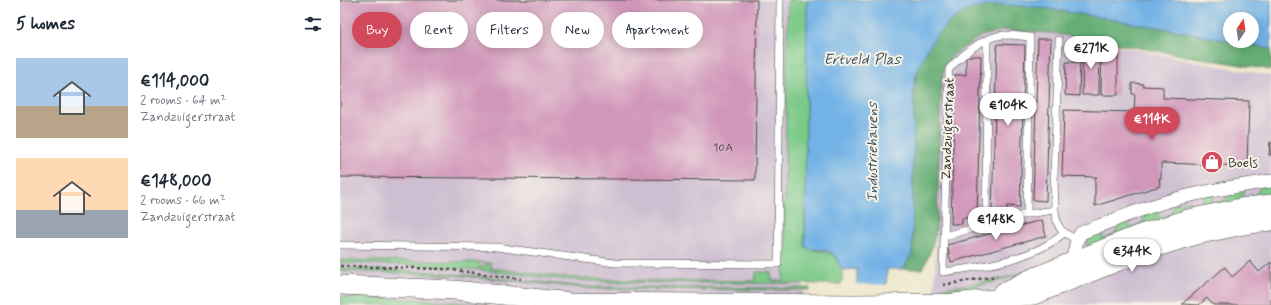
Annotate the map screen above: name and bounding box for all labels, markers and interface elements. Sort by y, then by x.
chip: Buy [352,12,402,48]
chip: Rent [410,12,468,48]
chip: Filters [476,12,543,48]
chip: New [551,12,604,48]
chip: Apartment [612,12,703,48]
north arrow [1223,12,1259,48]
map controls [1223,12,1259,48]
text: 5 homes [16,13,75,35]
icon: filters [302,13,324,35]
pin: €271K [1063,36,1119,70]
text: €271K [1073,40,1109,57]
water label: Ertveld Plas [823,50,902,70]
text: €114,000 [140,70,209,92]
icon: home [48,74,96,122]
street label: Zandzuigerstraat [937,77,961,181]
text: 2 rooms · 64 m² [140,92,226,109]
pin: €104K [980,93,1036,127]
text: €104K [989,97,1027,114]
water label: Industriehavens [863,101,883,202]
pin: €114K [1124,107,1180,141]
text: Zandzuigerstraat [140,109,235,126]
text: €114K [1134,111,1170,128]
house number: 10A [713,140,733,156]
shop icon: Boels [1199,149,1225,175]
place label: Boels [1228,154,1259,172]
text: €148,000 [140,170,211,192]
icon: home [48,174,96,222]
text: 2 rooms · 66 m² [140,192,225,209]
pin: €148K [968,207,1024,241]
text: Zandzuigerstraat [140,209,235,226]
text: €148K [977,211,1015,228]
pin: €344K [1104,239,1160,273]
text: €344K [1112,243,1152,260]

